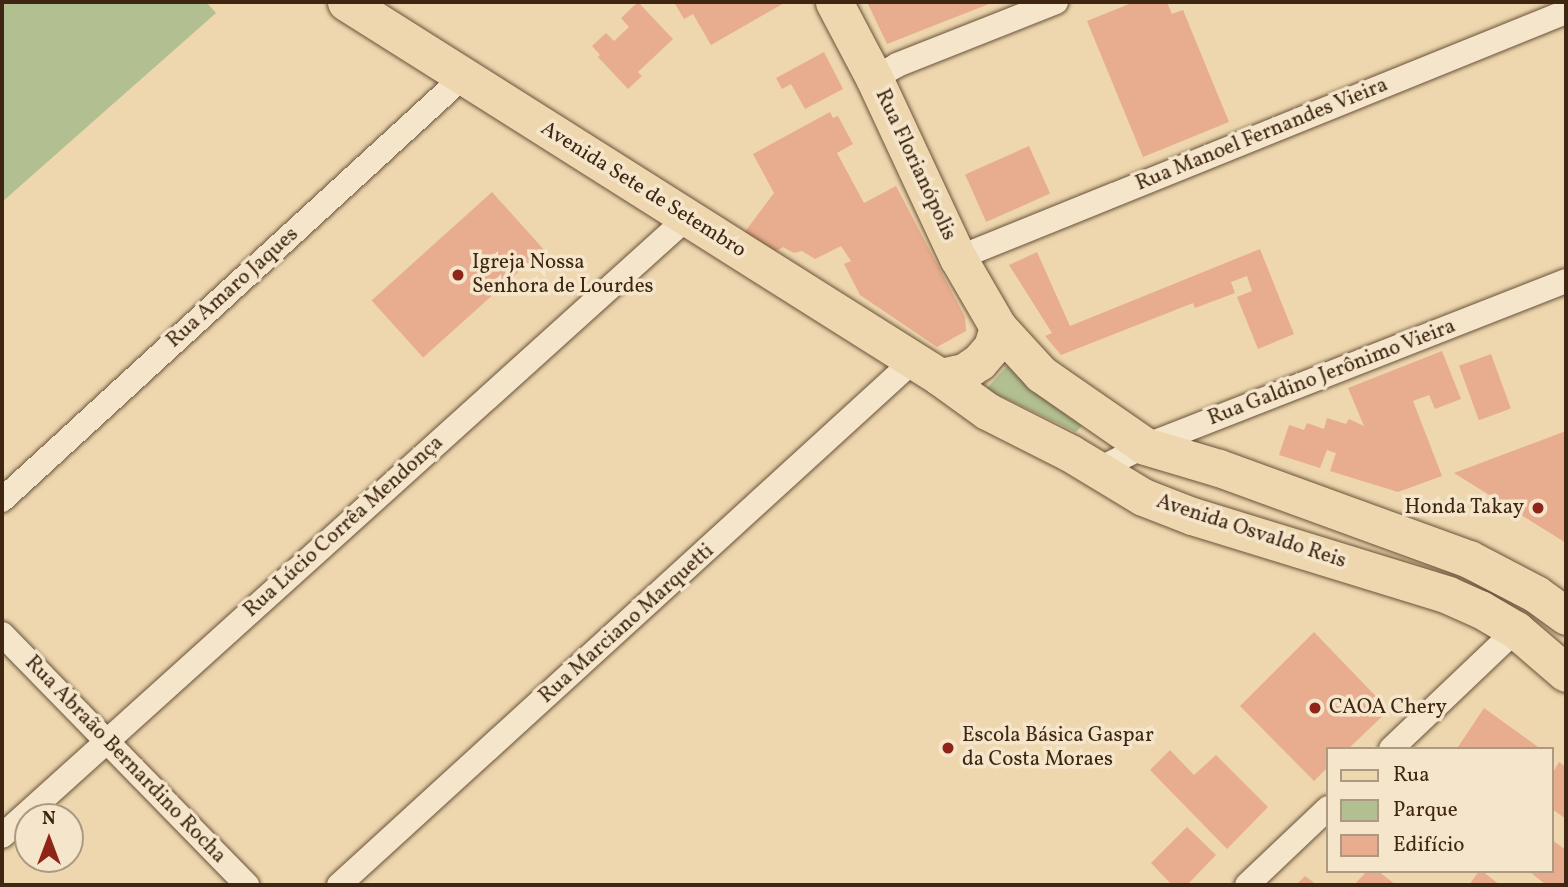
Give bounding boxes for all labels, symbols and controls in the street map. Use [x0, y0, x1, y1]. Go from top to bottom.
street label: Rua Manoel Fernandes Vieira [1132, 73, 1392, 197]
street label: Rua Florianópolis [869, 85, 961, 245]
street label: Avenida Sete de Setembro [536, 116, 750, 264]
street label: Rua Amaro Jaques [162, 222, 304, 354]
place label: Igreja Nossa Senhora de Lourdes [472, 250, 654, 300]
marker: Igreja Nossa Senhora de Lourdes [450, 267, 466, 283]
street label: Rua Galdino Jerônimo Vieira [1204, 314, 1460, 432]
street label: Rua Lúcio Corrêa Mendonça [239, 431, 449, 623]
street label: Avenida Osvaldo Reis [1153, 489, 1349, 575]
place label: Honda Takay [1404, 495, 1524, 521]
marker: Honda Takay [1530, 500, 1546, 516]
street label: Rua Marciano Marquetti [534, 539, 720, 709]
street label: Rua Abraão Bernardino Rocha [19, 651, 231, 869]
place label: CAOA Chery [1329, 695, 1447, 721]
marker: CAOA Chery [1307, 700, 1323, 716]
place label: Escola Básica Gaspar da Costa Moraes [962, 723, 1154, 773]
marker: Escola Básica Gaspar da Costa Moraes [940, 740, 956, 756]
legend [1326, 747, 1554, 873]
text: Rua [1393, 761, 1430, 790]
text: Parque [1393, 796, 1458, 825]
north arrow [14, 803, 84, 873]
text: N [42, 806, 56, 832]
text: Edifício [1393, 831, 1465, 860]

